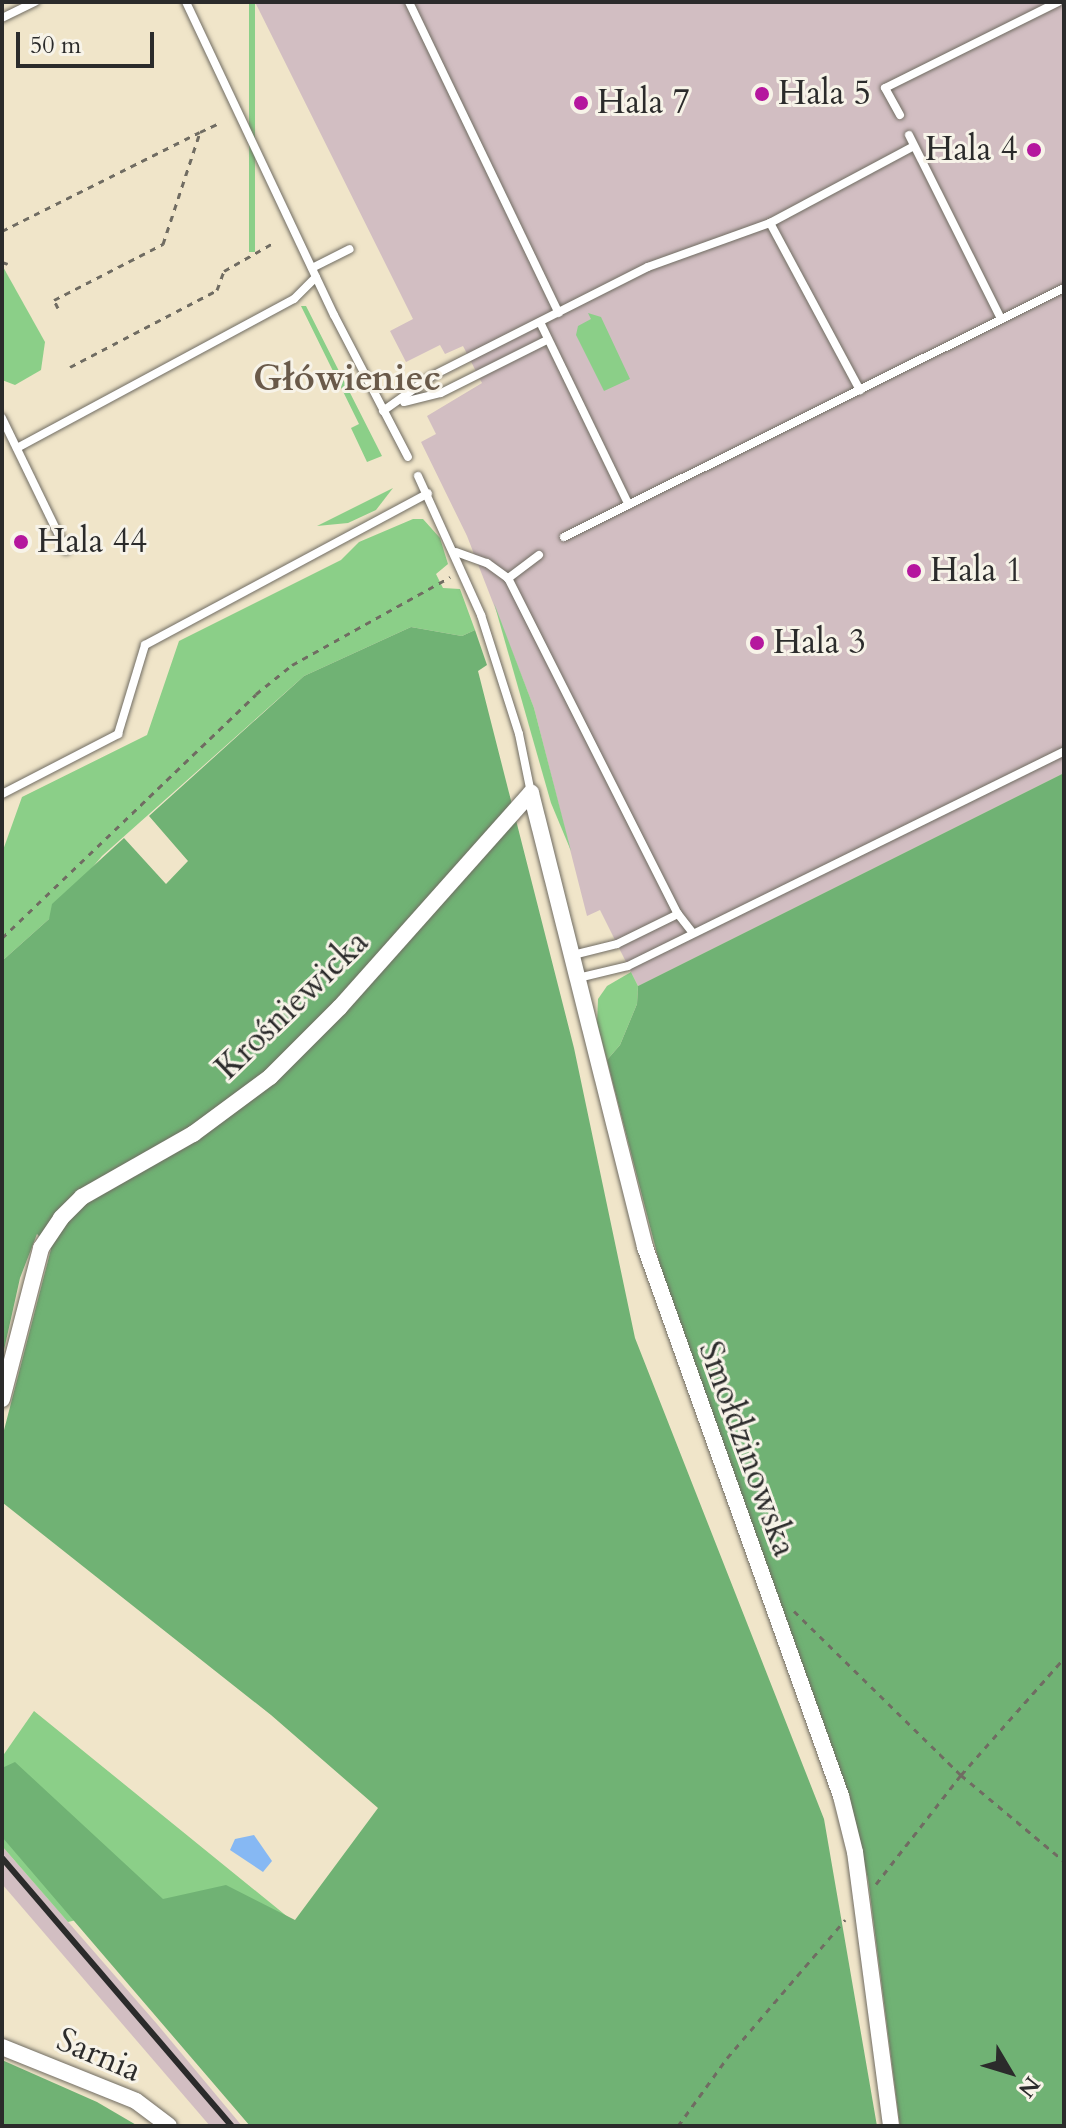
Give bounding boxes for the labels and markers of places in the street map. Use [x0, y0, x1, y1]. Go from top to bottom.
place label: Hala 5 [778, 74, 871, 114]
place label: Hala 7 [597, 83, 690, 123]
marker: Hala 5 [753, 85, 771, 103]
marker: Hala 7 [572, 94, 590, 112]
place label: Hala 4 [925, 130, 1018, 170]
marker: Hala 4 [1025, 141, 1043, 159]
place label: Hala 44 [37, 522, 147, 562]
marker: Hala 44 [12, 533, 30, 551]
place label: Hala 1 [930, 551, 1023, 591]
marker: Hala 1 [905, 562, 923, 580]
place label: Hala 3 [773, 623, 866, 663]
marker: Hala 3 [748, 634, 766, 652]

